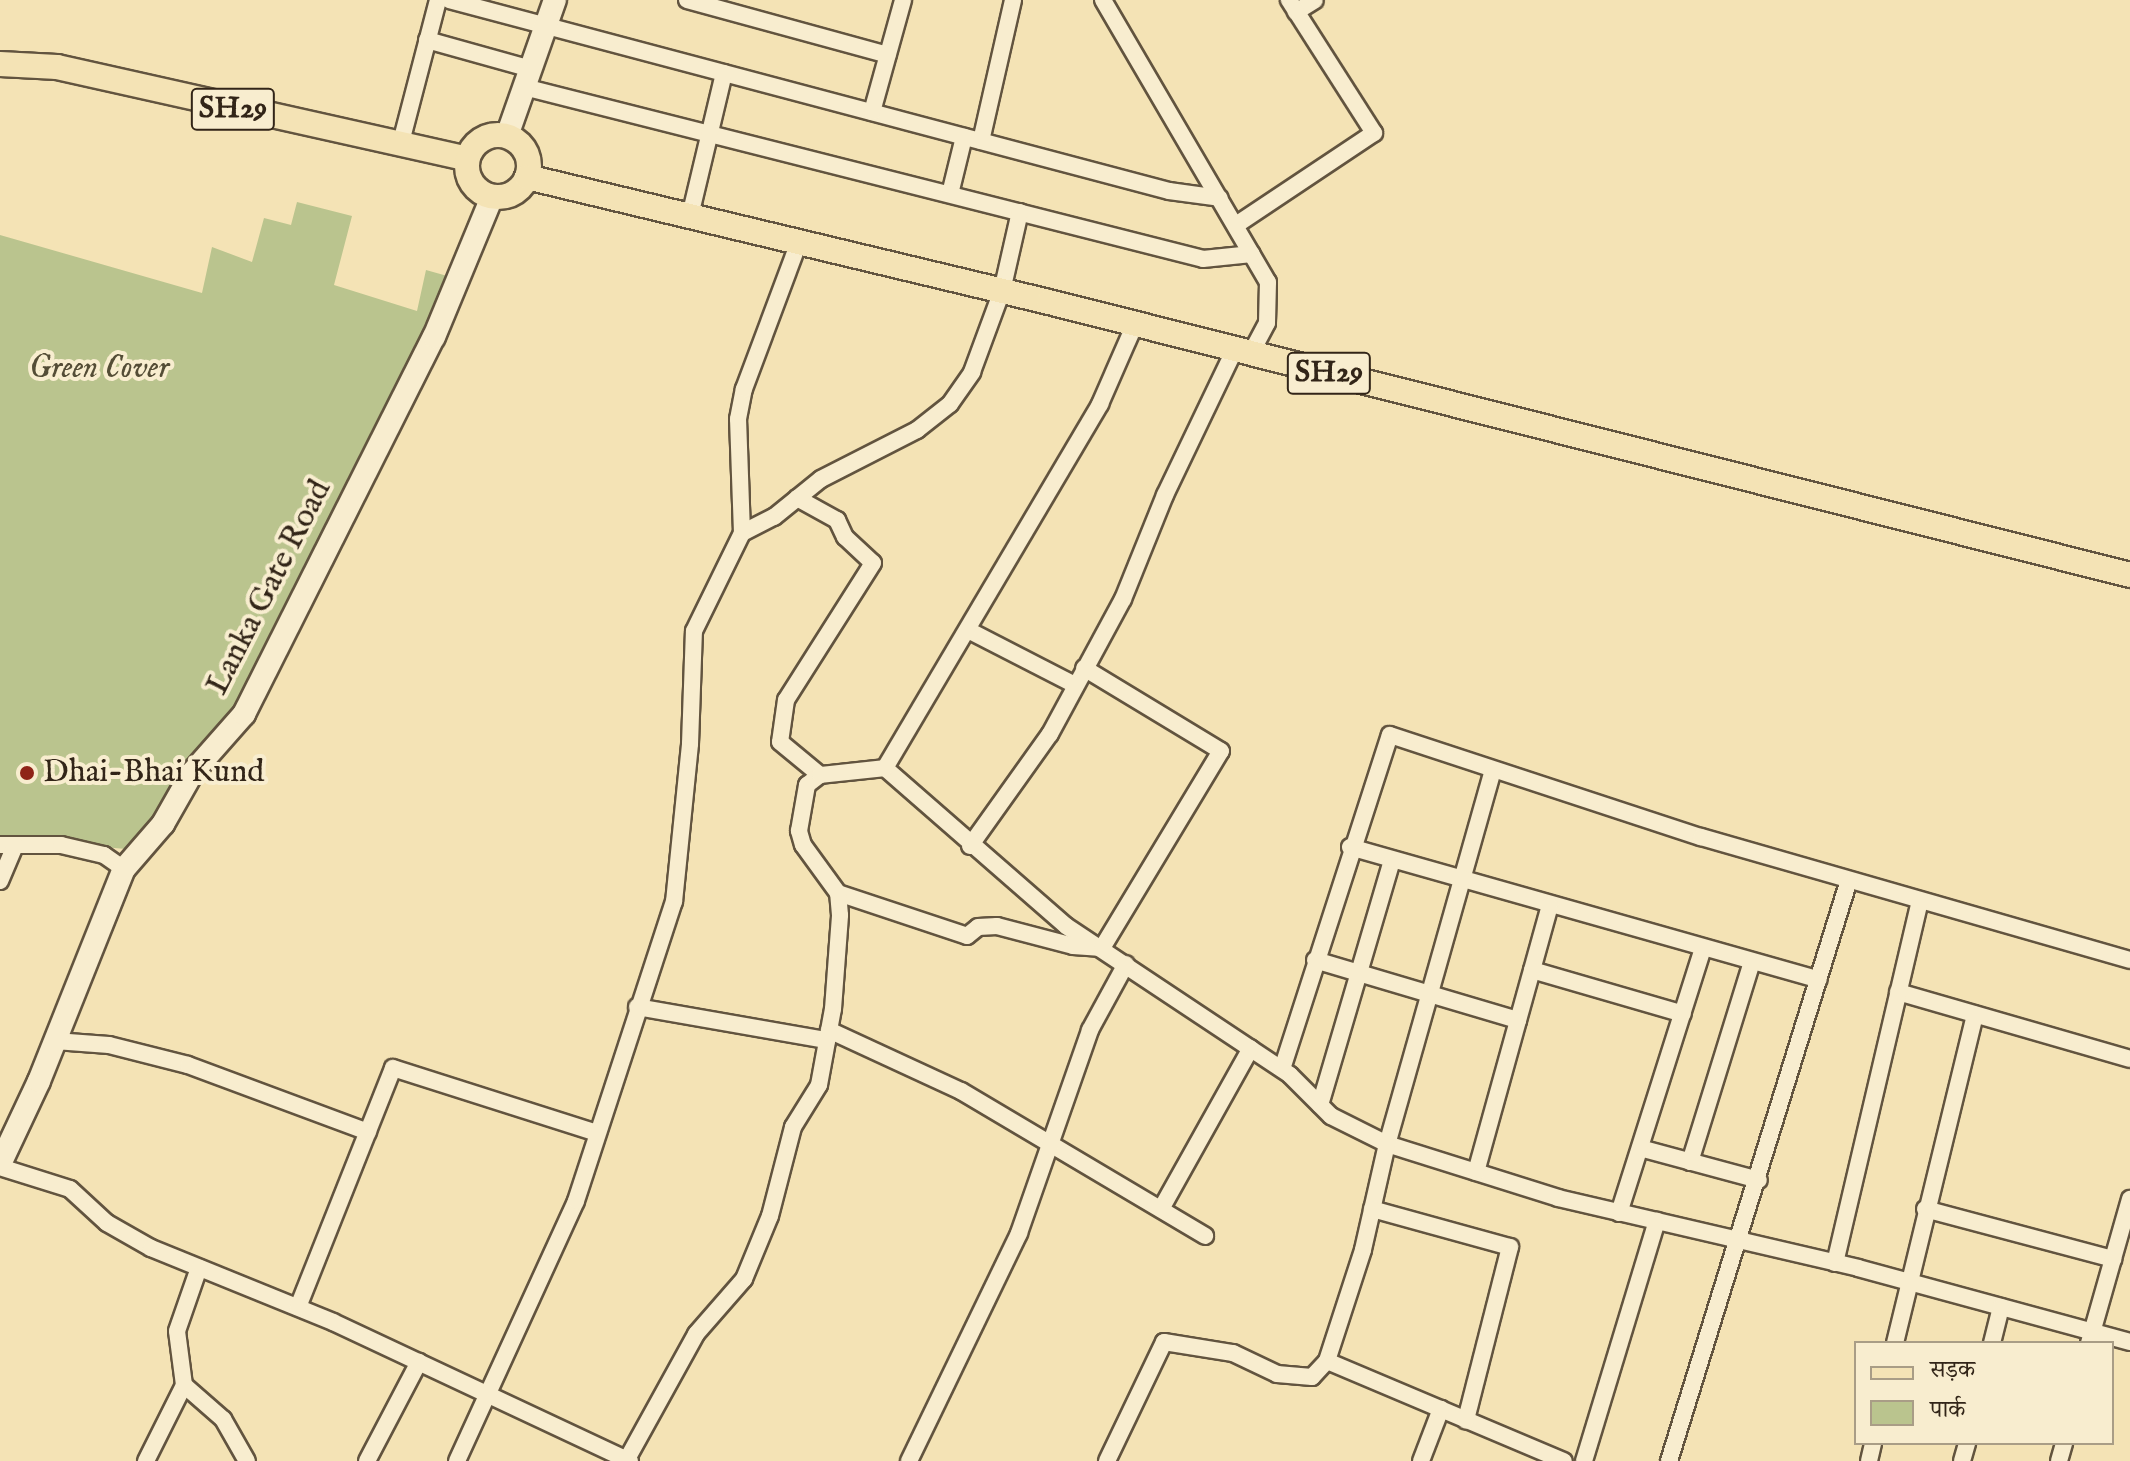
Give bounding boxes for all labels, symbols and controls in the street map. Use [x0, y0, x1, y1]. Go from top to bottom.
road number: SH29 [189, 83, 277, 135]
road number: SH29 [1285, 347, 1373, 399]
park label: Green Cover [29, 350, 169, 388]
street label: Lanka Gate Road [199, 474, 341, 702]
place label: Dhai-Bhai Kund [43, 754, 264, 792]
marker: Dhai-Bhai Kund [18, 764, 36, 782]
legend [1854, 1341, 2114, 1445]
text: सड़क [1930, 1355, 1975, 1386]
text: पार्क [1930, 1395, 1965, 1426]

